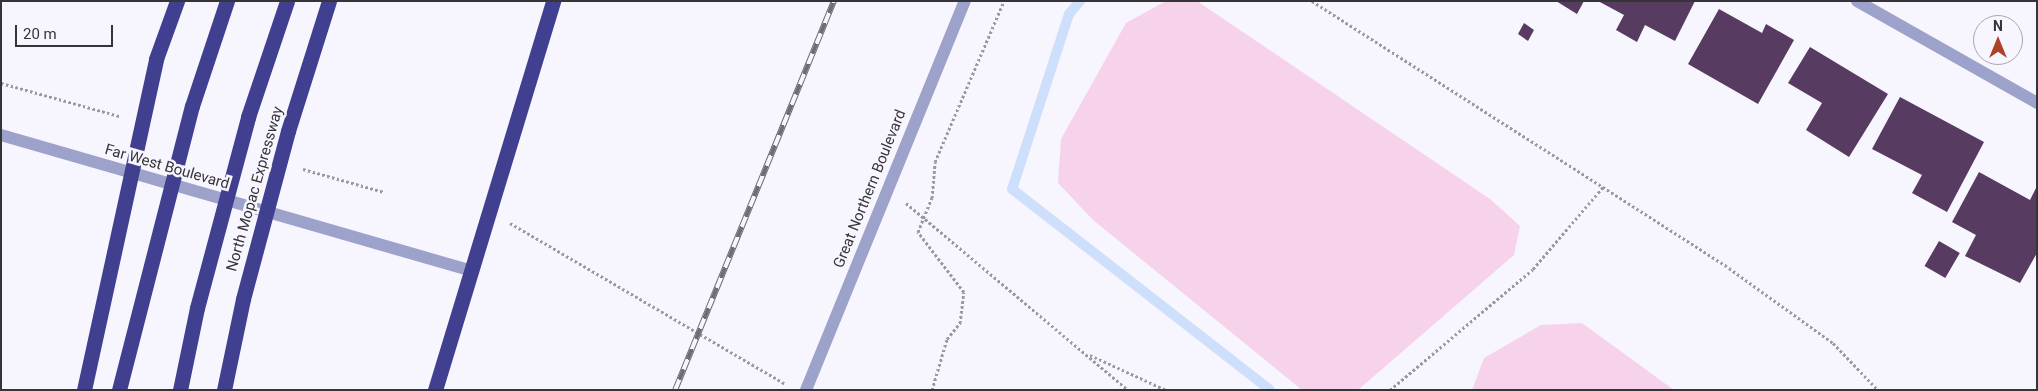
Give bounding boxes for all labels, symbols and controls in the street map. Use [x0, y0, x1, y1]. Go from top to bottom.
scale bar [18, 15, 115, 47]
north arrow [1973, 15, 2023, 65]
text: N [1993, 18, 2003, 34]
text: 20 m [23, 25, 57, 43]
street label: North Mopac Expressway [223, 105, 287, 273]
street label: Great Northern Boulevard [830, 107, 910, 271]
street label: Far West Boulevard [103, 141, 231, 193]

